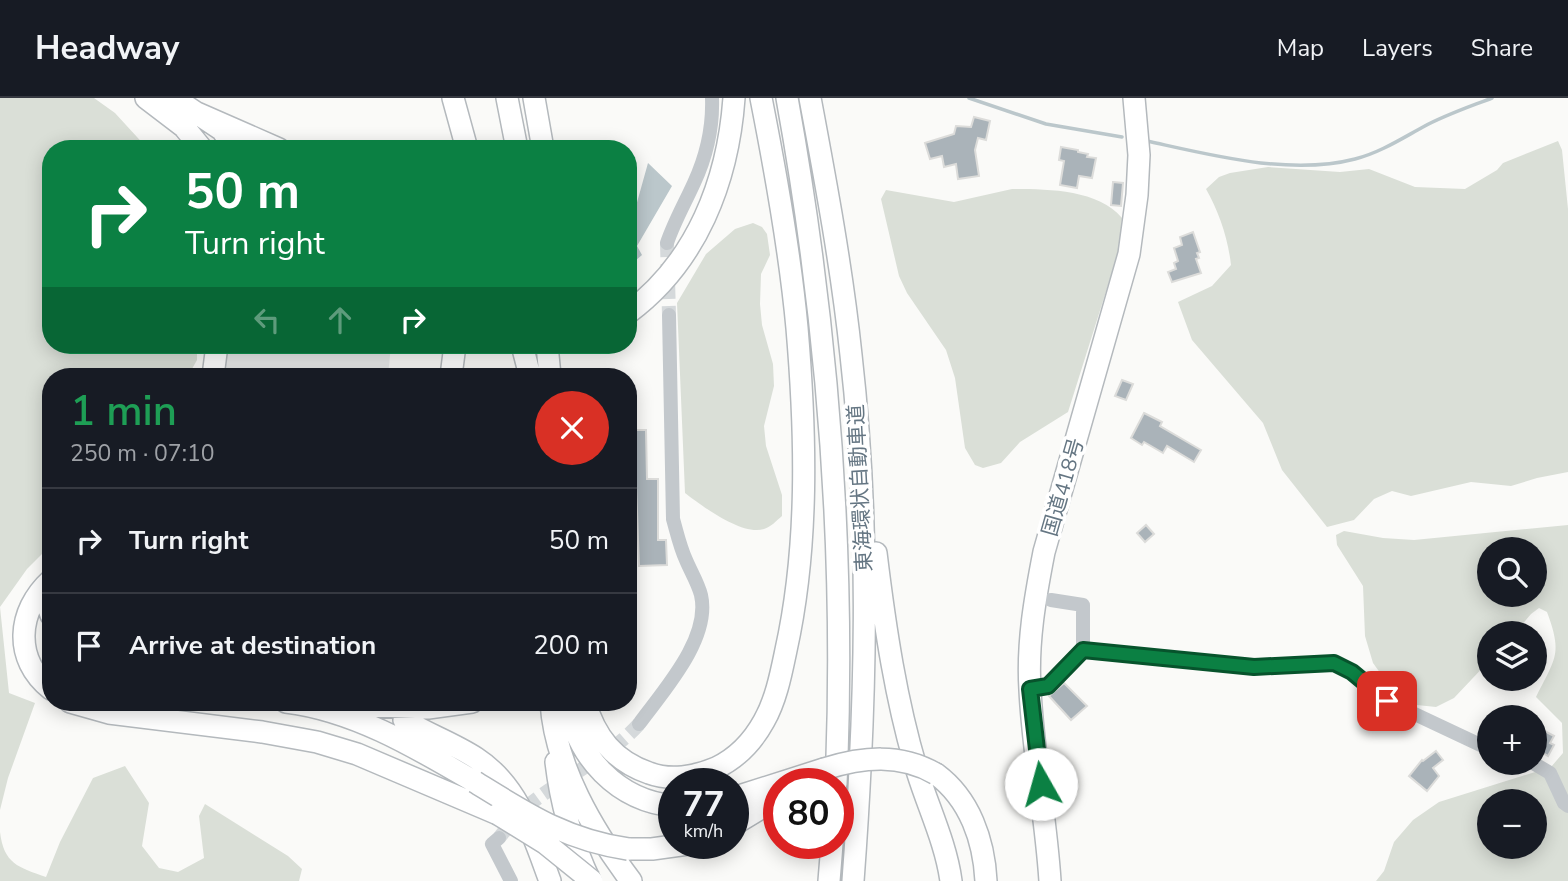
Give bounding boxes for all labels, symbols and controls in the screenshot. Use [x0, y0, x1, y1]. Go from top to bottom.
text: Headway [35, 26, 179, 71]
text: Map [1277, 32, 1324, 64]
text: Layers [1362, 32, 1433, 64]
text: Share [1471, 32, 1533, 64]
text: 50 m [185, 158, 300, 225]
icon: right [70, 168, 161, 259]
text: Turn right [185, 222, 325, 265]
icon: left [248, 301, 286, 339]
icon: ahead [321, 301, 359, 339]
icon: right [394, 301, 432, 339]
text: 1 min [70, 383, 177, 440]
button: close [535, 391, 609, 465]
street label: 東海環状自動車道 [842, 403, 878, 573]
street label: 国道418号 [1036, 435, 1090, 539]
text: 250 m · 07:10 [70, 438, 215, 469]
icon: right [70, 522, 108, 560]
text: Turn right [129, 523, 248, 558]
text: 50 m [549, 523, 609, 558]
map controls [1477, 537, 1547, 859]
button: search [1477, 537, 1547, 607]
button: layers [1477, 621, 1547, 691]
icon: arrive [70, 627, 108, 665]
text: Arrive at destination [129, 628, 376, 663]
text: 200 m [533, 628, 609, 663]
pin [1357, 671, 1417, 731]
icon: arrive [1368, 682, 1406, 720]
button: + [1477, 705, 1547, 775]
position arrow [1004, 747, 1078, 821]
speed limit sign: 80 [763, 768, 854, 859]
text: 77 [682, 781, 725, 828]
button: − [1477, 789, 1547, 859]
text: km/h [684, 819, 723, 843]

